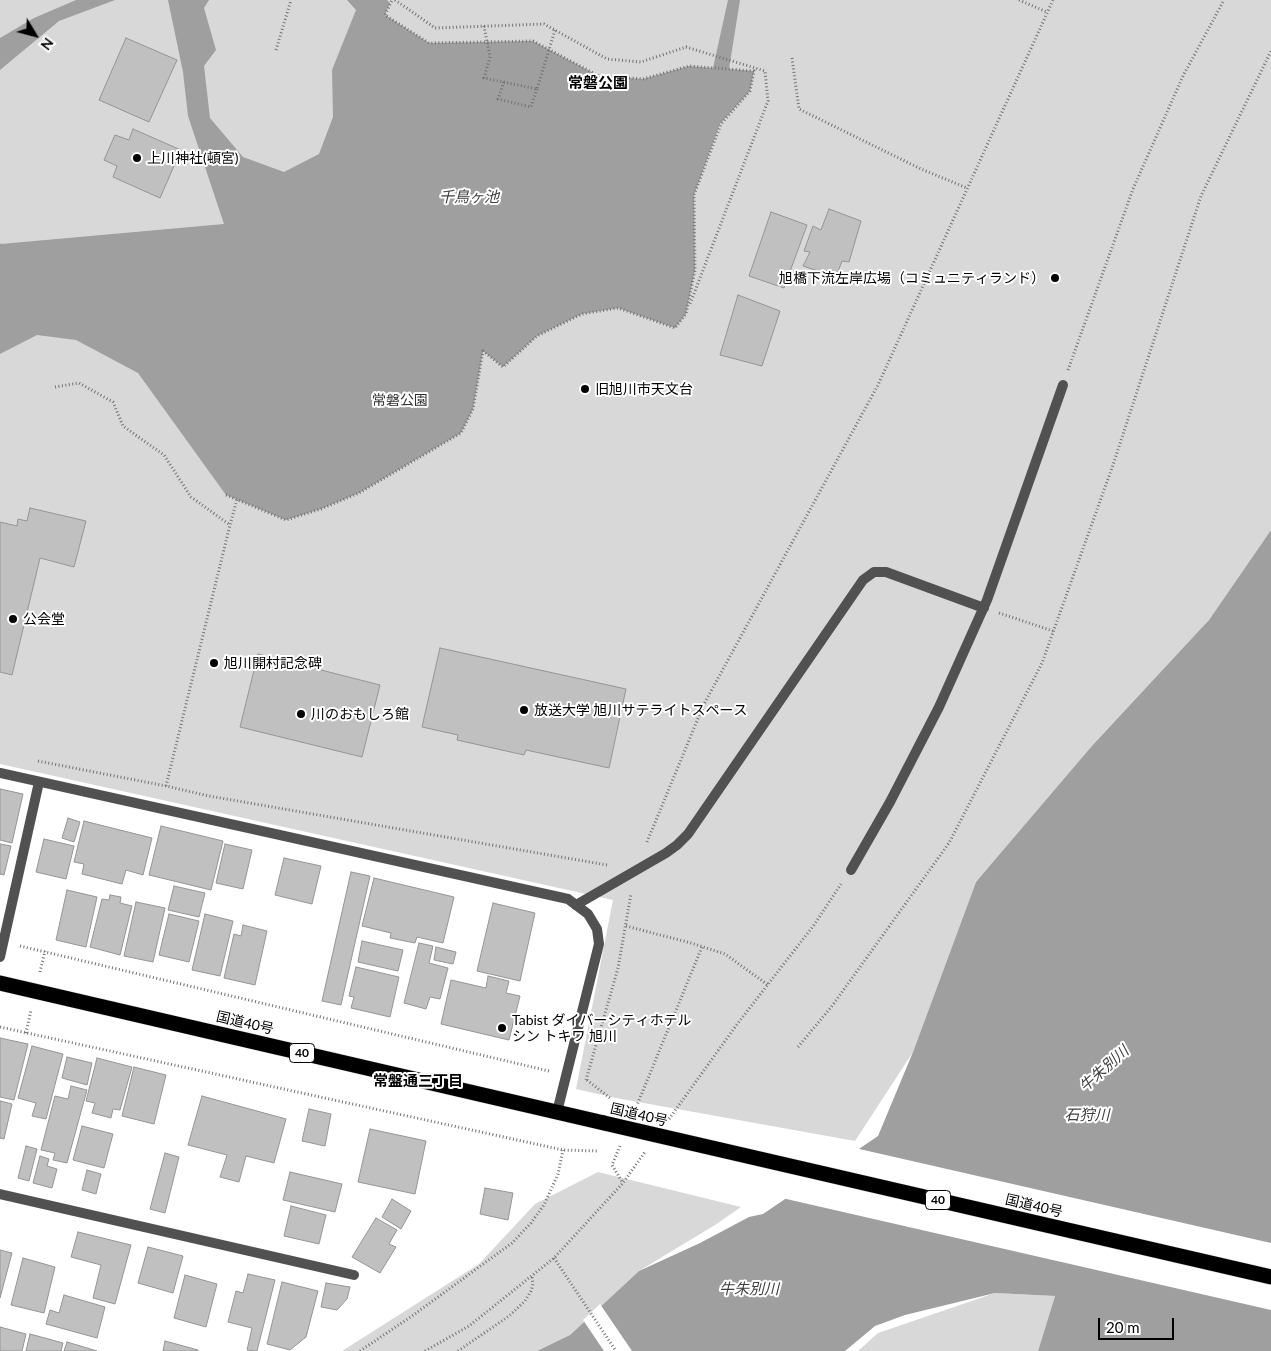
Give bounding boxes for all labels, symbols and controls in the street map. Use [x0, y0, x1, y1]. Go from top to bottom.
north arrow [10, 10, 60, 60]
text: N [37, 35, 57, 54]
district label: 常磐公園 [568, 74, 628, 92]
place label: 上川神社(頓宮) [147, 150, 238, 166]
marker: 上川神社(頓宮) [131, 152, 143, 164]
water label: 千鳥ヶ池 [439, 188, 499, 206]
place label: 旭橋下流左岸広場（コミュニティランド） [779, 270, 1045, 286]
marker: 旭橋下流左岸広場（コミュニティランド） [1049, 272, 1061, 284]
place label: 旧旭川市天文台 [595, 381, 693, 397]
marker: 旧旭川市天文台 [579, 383, 591, 395]
park label: 常磐公園 [372, 392, 428, 408]
place label: 公会堂 [23, 611, 65, 627]
marker: 公会堂 [7, 613, 19, 625]
place label: 旭川開村記念碑 [224, 655, 322, 671]
marker: 旭川開村記念碑 [208, 657, 220, 669]
place label: 放送大学 旭川サテライトスペース [534, 702, 748, 718]
marker: 放送大学 旭川サテライトスペース [518, 704, 530, 716]
place label: 川のおもしろ館 [311, 706, 409, 722]
marker: 川のおもしろ館 [295, 708, 307, 720]
street label: 国道40号 [215, 1008, 275, 1038]
place label: Tabist ダイバーシティホテル シン トキワ 旭川 [512, 1012, 691, 1044]
marker: Tabist ダイバーシティホテル シン トキワ 旭川 [496, 1022, 508, 1034]
water label: 牛朱別川 [1076, 1042, 1132, 1096]
road number: 40 [290, 1044, 314, 1062]
district label: 常盤通三丁目 [373, 1072, 463, 1090]
street label: 国道40号 [609, 1100, 669, 1130]
water label: 石狩川 [1065, 1106, 1109, 1124]
road number: 40 [926, 1190, 950, 1210]
street label: 国道40号 [1004, 1191, 1064, 1221]
water label: 牛朱別川 [719, 1280, 779, 1298]
scale bar [1101, 1308, 1177, 1340]
text: 20 m [1106, 1318, 1140, 1336]

